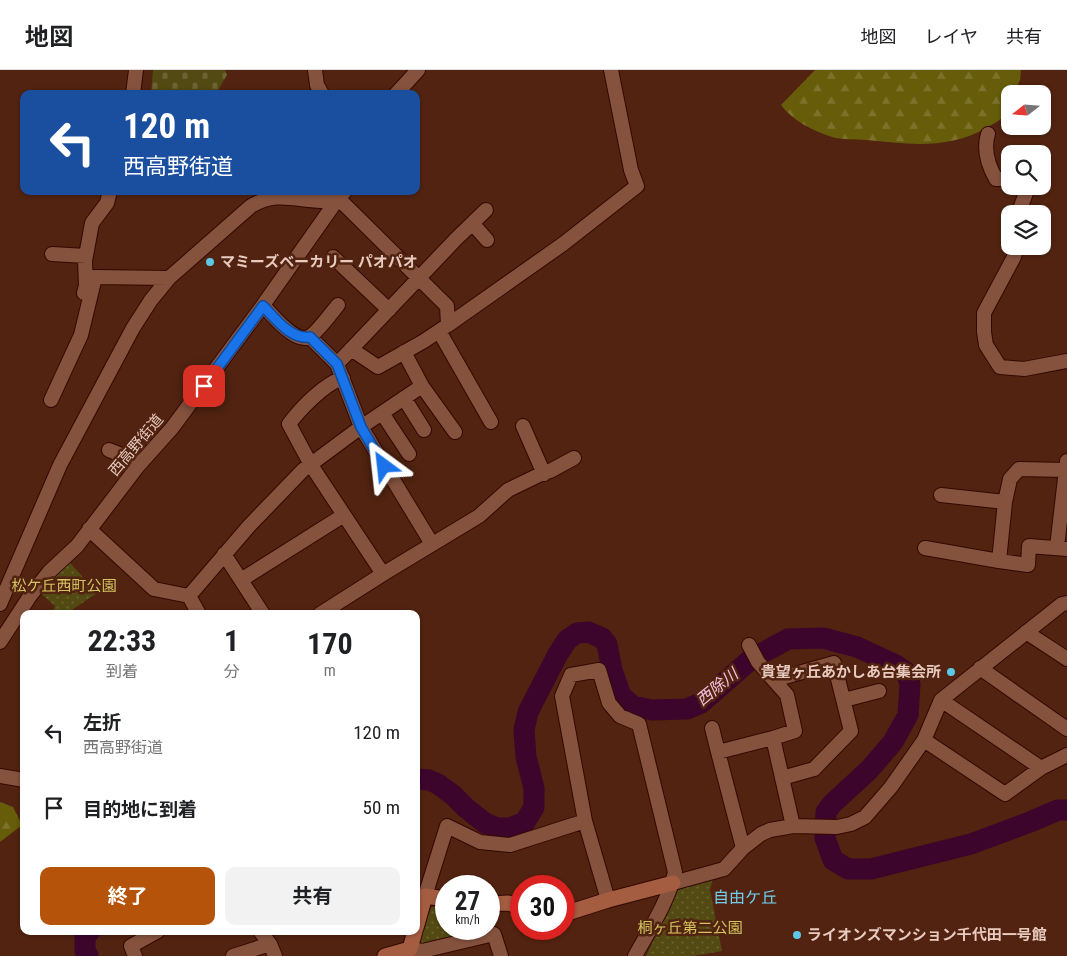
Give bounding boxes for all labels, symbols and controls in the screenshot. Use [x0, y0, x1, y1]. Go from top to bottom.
text: 地図 [25, 23, 73, 51]
text: 地図 [861, 26, 897, 47]
text: レイヤ [925, 26, 978, 47]
text: 共有 [1006, 26, 1042, 47]
north arrow [1001, 85, 1051, 135]
map controls [1001, 85, 1051, 255]
text: 120 m [123, 106, 210, 147]
icon: left [40, 110, 105, 175]
button: search [1001, 145, 1051, 195]
text: 西高野街道 [123, 154, 233, 179]
button: layers [1001, 205, 1051, 255]
place label: マミーズベーカリー パオパオ [220, 253, 418, 271]
marker: マミーズベーカリー パオパオ [204, 256, 216, 268]
pin [183, 365, 225, 407]
icon: arrive [190, 372, 218, 400]
street label: 西高野街道 [105, 410, 167, 480]
position arrow [357, 439, 409, 491]
park label: 松ケ丘西町公園 [11, 577, 117, 595]
text: 22:33 [87, 623, 156, 658]
text: 1 [224, 623, 239, 658]
text: 170 [307, 626, 353, 661]
text: m [324, 661, 336, 680]
text: 到着 [106, 662, 138, 681]
text: 分 [224, 662, 240, 681]
water label: 西除川 [692, 663, 743, 709]
place label: 貴望ヶ丘あかしあ台集会所 [761, 663, 941, 681]
marker: 貴望ヶ丘あかしあ台集会所 [945, 666, 957, 678]
text: 左折 [83, 711, 121, 734]
icon: left [40, 719, 68, 747]
text: 120 m [353, 721, 400, 744]
text: 西高野街道 [83, 738, 163, 757]
icon: arrive [40, 794, 68, 822]
text: 50 m [363, 796, 400, 819]
text: 目的地に到着 [83, 798, 197, 821]
button: 終了 [40, 867, 215, 925]
button: 共有 [225, 867, 400, 925]
speed limit sign: 30 [510, 875, 575, 940]
text: 27 [455, 887, 480, 916]
district label: 自由ケ丘 [713, 888, 777, 907]
text: km/h [455, 913, 480, 927]
park label: 桐ヶ丘第二公園 [637, 919, 743, 937]
place label: ライオンズマンション千代田一号館 [807, 926, 1047, 944]
marker: ライオンズマンション千代田一号館 [791, 929, 803, 941]

